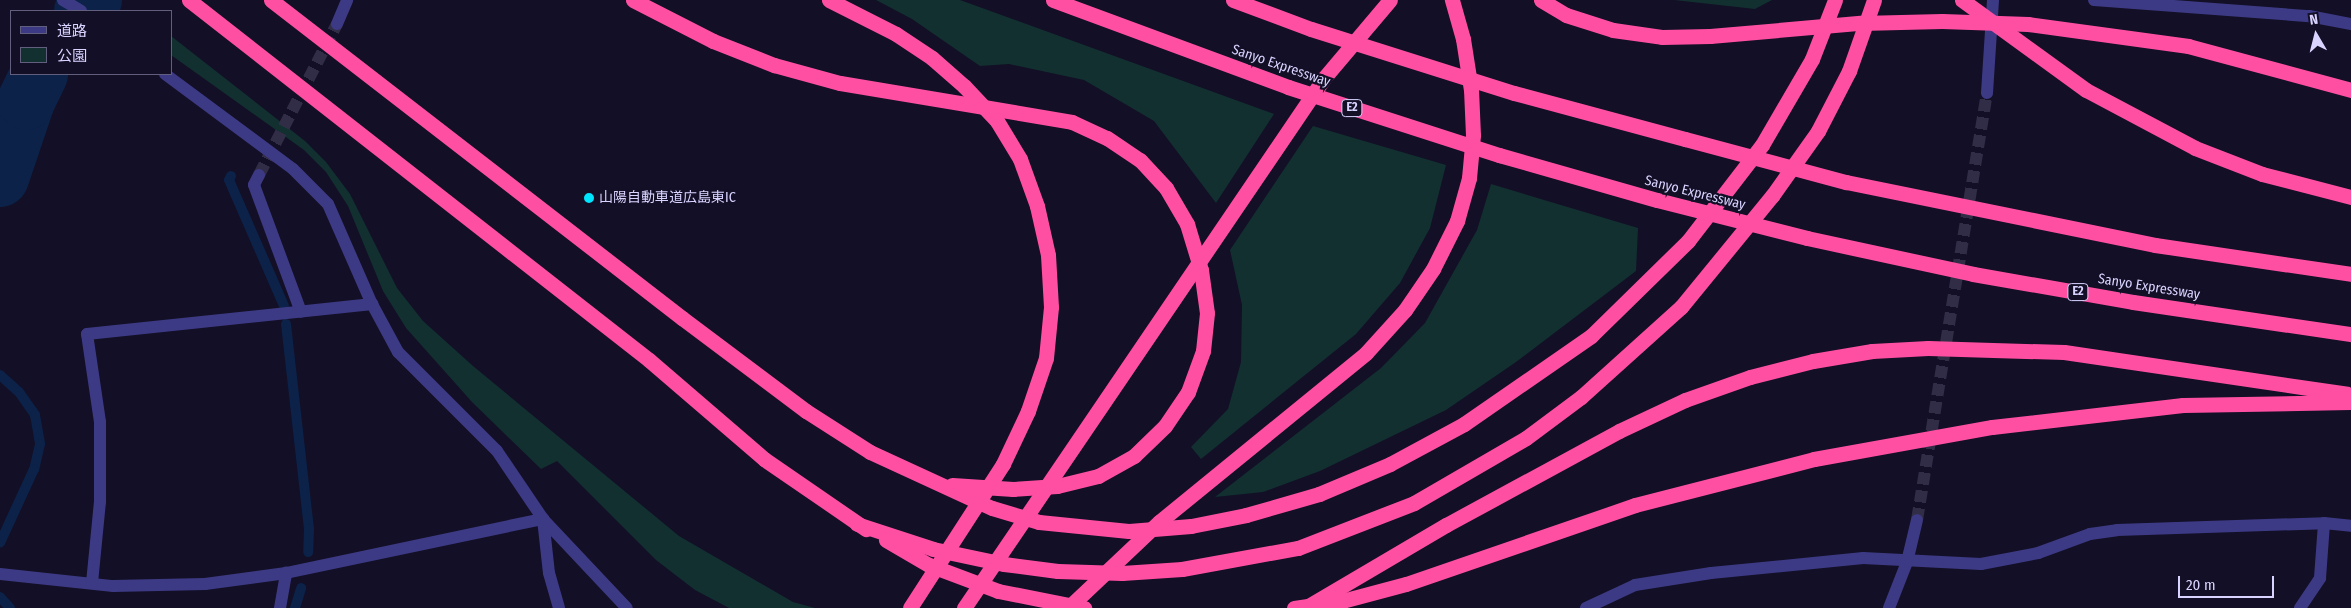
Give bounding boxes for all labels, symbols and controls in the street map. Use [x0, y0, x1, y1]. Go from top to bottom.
legend [10, 10, 172, 75]
north arrow [2291, 10, 2341, 60]
text: N [2308, 11, 2319, 29]
text: 道路 [57, 22, 87, 40]
street label: Sanyo Expressway [1230, 41, 1332, 91]
text: 公園 [57, 47, 87, 65]
road number: E2 [1341, 99, 1363, 118]
street label: Sanyo Expressway [1643, 172, 1747, 214]
place label: 山陽自動車道広島東IC [599, 190, 736, 206]
marker: 山陽自動車道広島東IC [583, 192, 595, 204]
street label: Sanyo Expressway [2097, 271, 2201, 303]
road number: E2 [2067, 282, 2089, 302]
scale bar [2181, 566, 2277, 598]
text: 20 m [2186, 576, 2216, 594]

